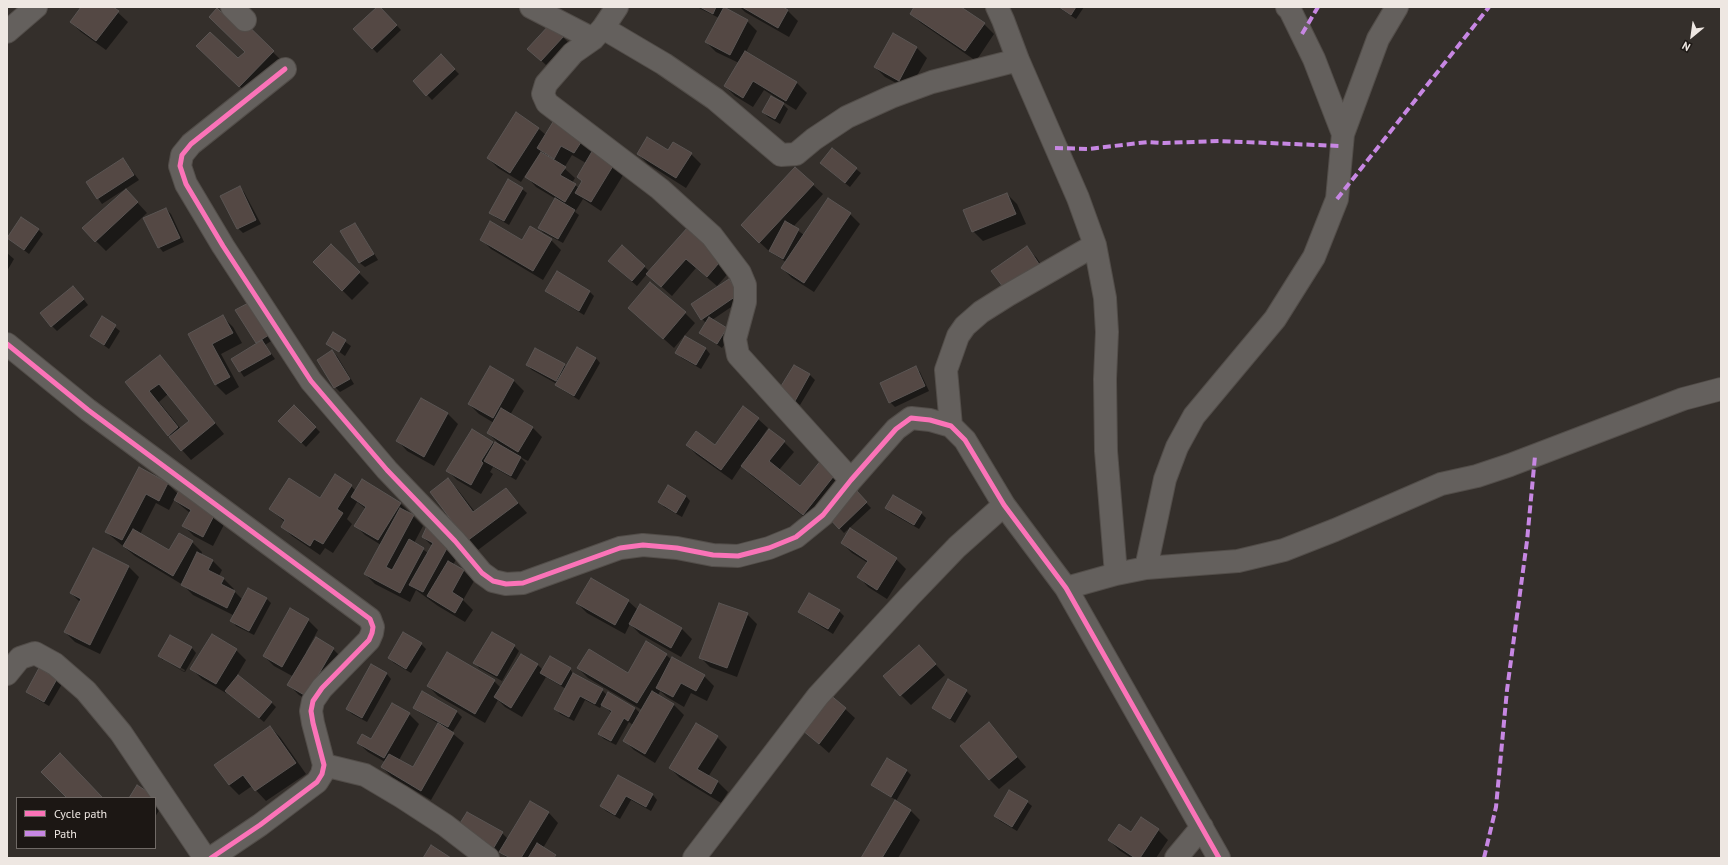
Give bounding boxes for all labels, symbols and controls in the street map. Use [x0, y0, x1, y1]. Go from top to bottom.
north arrow [1672, 16, 1712, 56]
text: N [1680, 39, 1693, 54]
legend [16, 797, 156, 849]
text: Cycle path [54, 806, 107, 821]
text: Path [54, 826, 77, 841]

